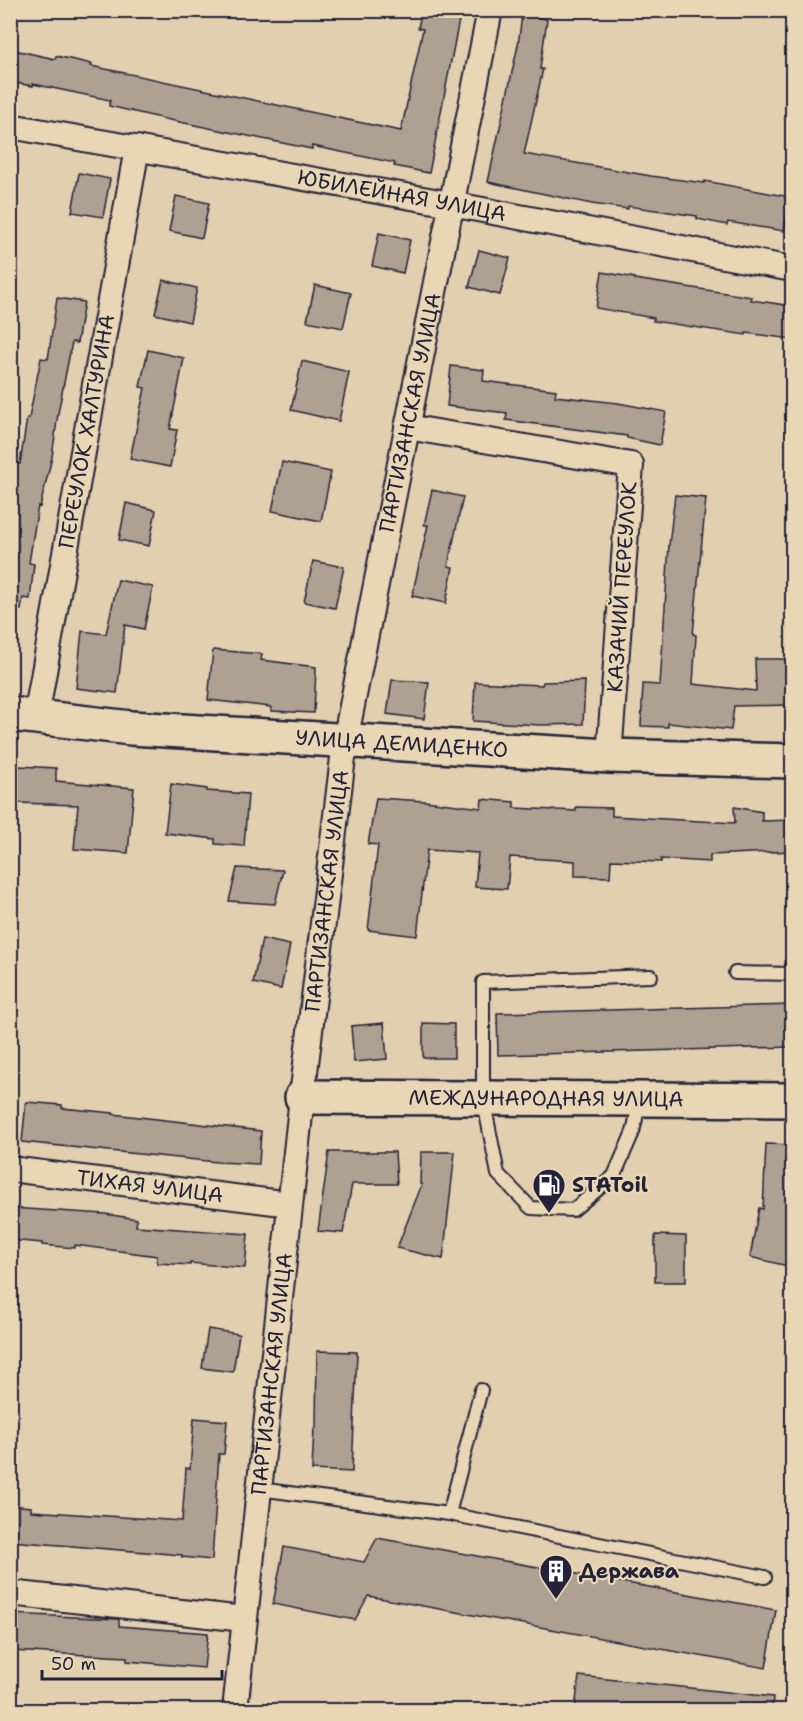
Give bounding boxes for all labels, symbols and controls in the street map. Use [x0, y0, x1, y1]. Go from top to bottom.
street label: ЮБИЛЕЙНАЯ УЛИЦА [295, 163, 508, 228]
street label: ПАРТИЗАНСКАЯ УЛИЦА [373, 290, 448, 535]
street label: ПЕРЕУЛОК ХАЛТУРИНА [52, 312, 121, 551]
street label: КАЗАЧИЙ ПЕРЕУЛОК [601, 480, 643, 694]
street label: УЛИЦА ДЕМИДЕНКО [295, 724, 509, 764]
street label: ПАРТИЗАНСКАЯ УЛИЦА [298, 769, 355, 1014]
street label: МЕЖДУНАРОДНАЯ УЛИЦА [408, 1084, 684, 1113]
street label: ТИХАЯ УЛИЦА [75, 1163, 225, 1210]
fuel station icon: STAToil [531, 1167, 567, 1214]
place label: STAToil [572, 1171, 648, 1199]
street label: ПАРТИЗАНСКАЯ УЛИЦА [245, 1251, 299, 1497]
building icon: Держава [538, 1553, 574, 1600]
place label: Держава [579, 1557, 680, 1585]
scale bar [42, 1643, 222, 1681]
text: 50 m [51, 1652, 96, 1676]

